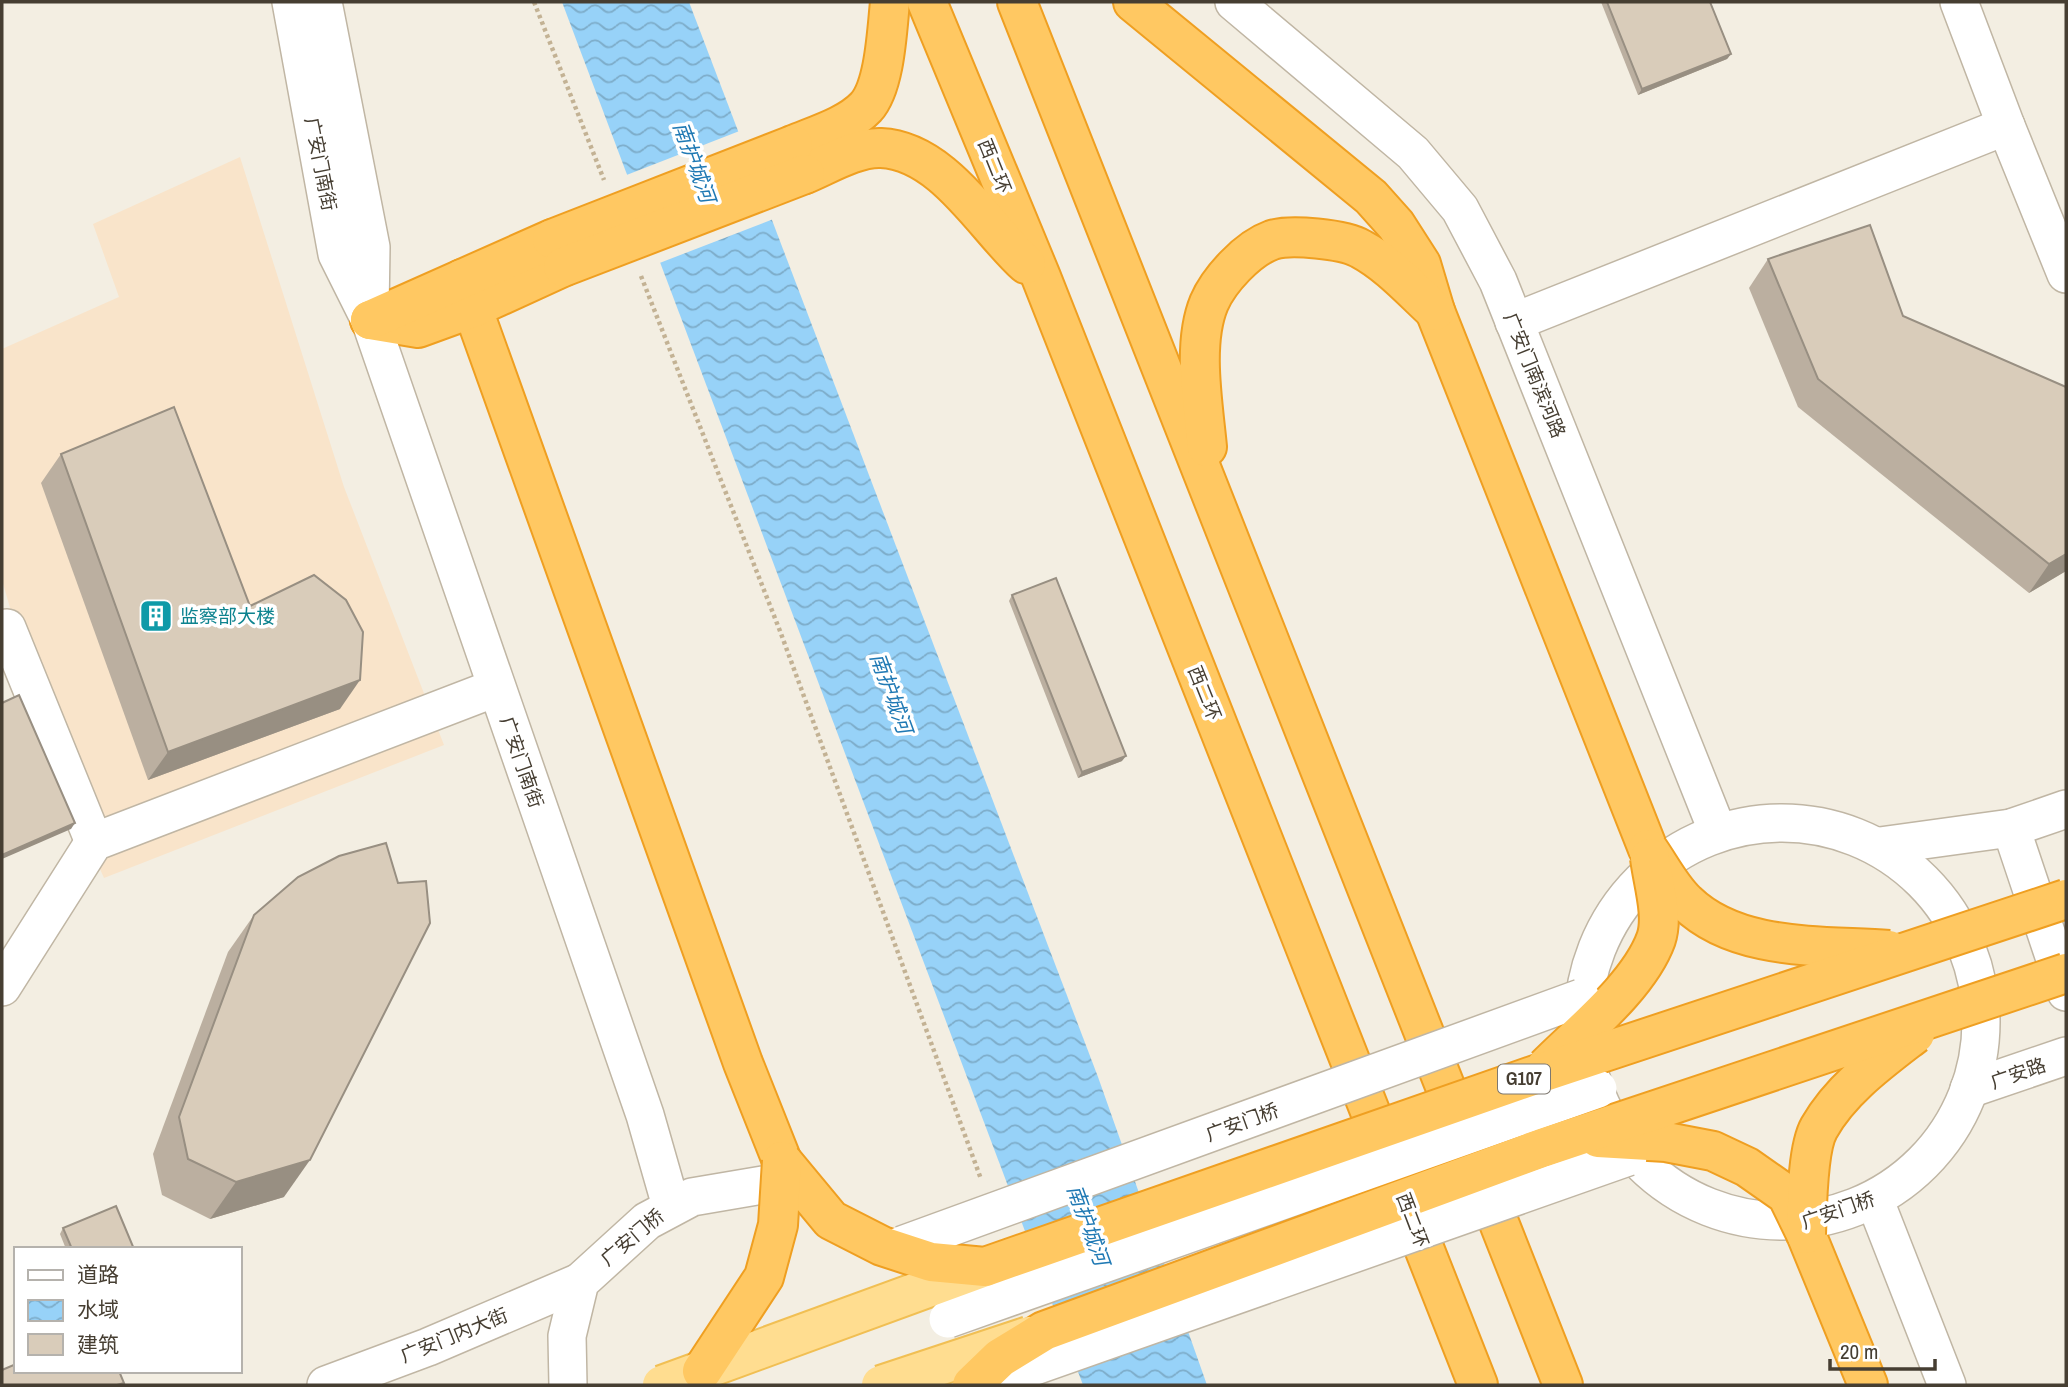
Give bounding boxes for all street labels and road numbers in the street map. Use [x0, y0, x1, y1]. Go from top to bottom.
street label: 广安门南街 [299, 115, 343, 213]
street label: 西二环 [972, 135, 1018, 197]
street label: 广安门南滨河路 [1498, 308, 1572, 442]
street label: 西二环 [1182, 662, 1228, 724]
street label: 广安门南街 [494, 713, 550, 811]
street label: 广安路 [1987, 1051, 2049, 1095]
road number: G107 [1498, 1064, 1550, 1094]
street label: 广安门桥 [1202, 1097, 1282, 1147]
street label: 广安门桥 [1798, 1185, 1878, 1235]
street label: 西二环 [1391, 1189, 1435, 1251]
street label: 广安门桥 [595, 1203, 669, 1271]
street label: 广安门内大街 [396, 1302, 512, 1368]

